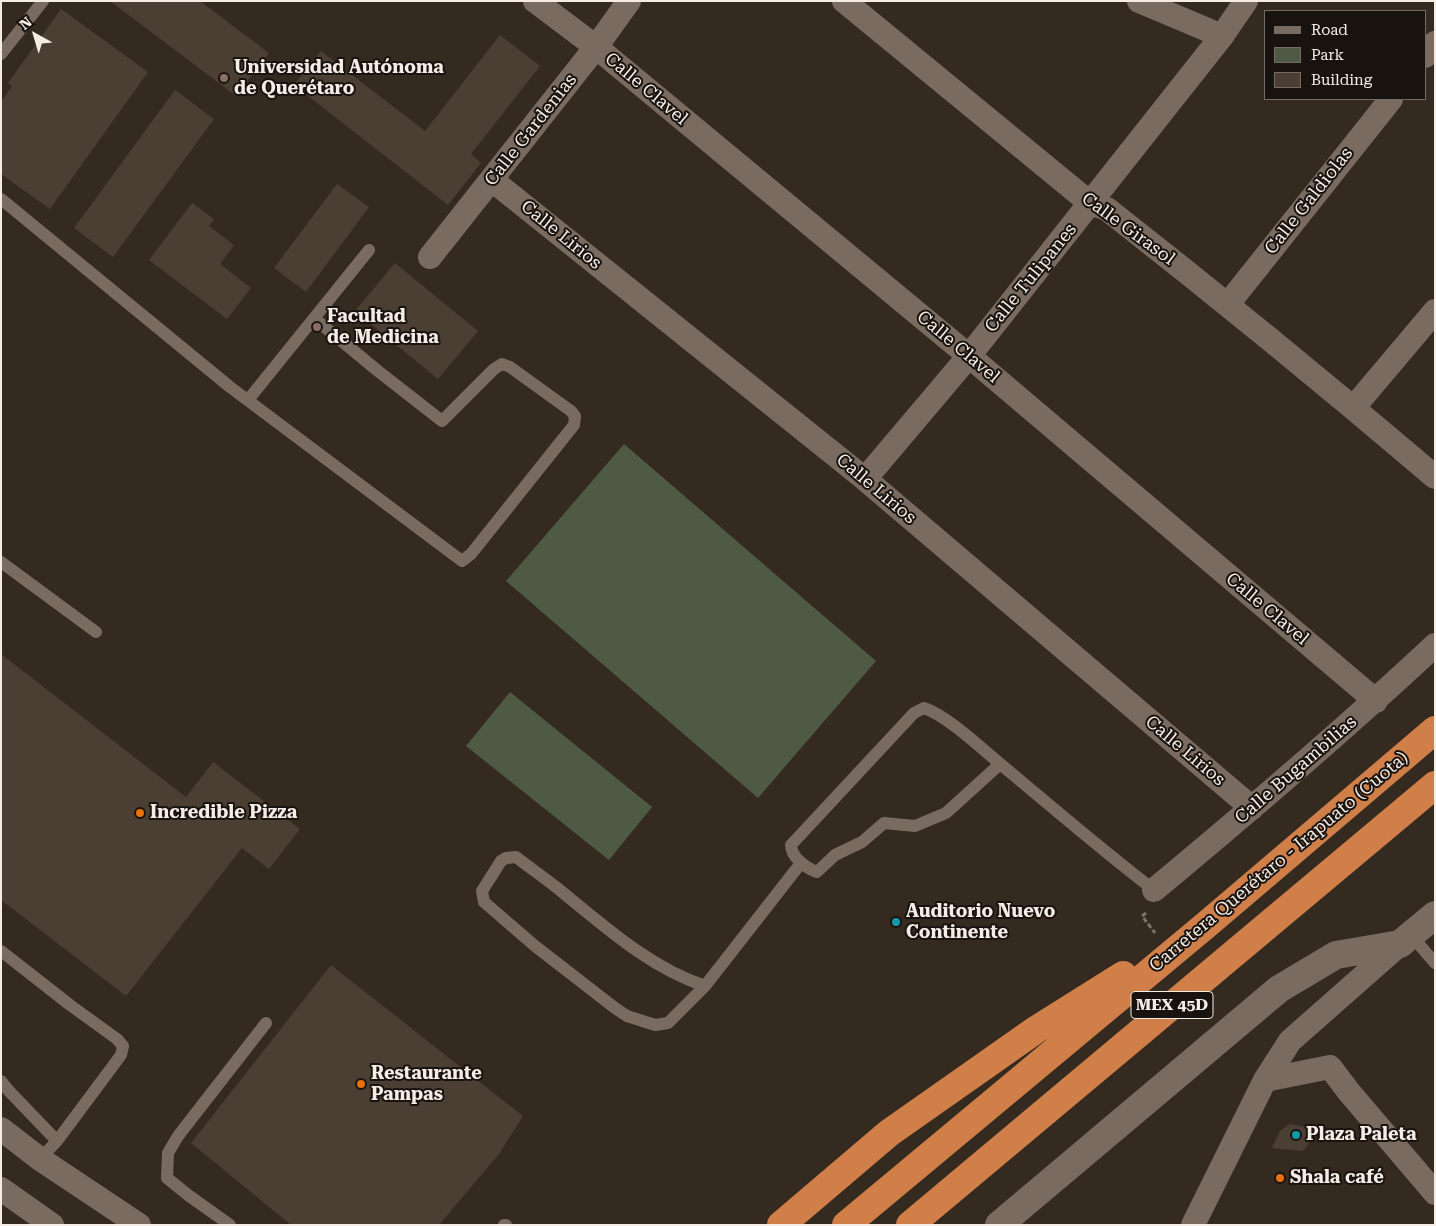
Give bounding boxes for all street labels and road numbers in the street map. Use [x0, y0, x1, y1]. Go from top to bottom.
street label: Calle Clavel [600, 48, 692, 130]
street label: Calle Gardenias [480, 70, 582, 190]
street label: Calle Galdiolas [1260, 143, 1358, 259]
street label: Calle Girasol [1077, 188, 1179, 270]
street label: Calle Lirios [516, 196, 606, 274]
street label: Calle Tulipanes [980, 219, 1082, 337]
street label: Calle Clavel [912, 306, 1004, 388]
street label: Calle Lirios [832, 449, 920, 529]
street label: Calle Clavel [1221, 568, 1313, 650]
street label: Calle Lirios [1141, 711, 1229, 791]
street label: Calle Bugambilias [1231, 711, 1361, 829]
street label: Carretera Querétaro - Irapuato (Cuota) [1145, 747, 1413, 977]
road number: MEX 45D [1131, 992, 1213, 1018]

